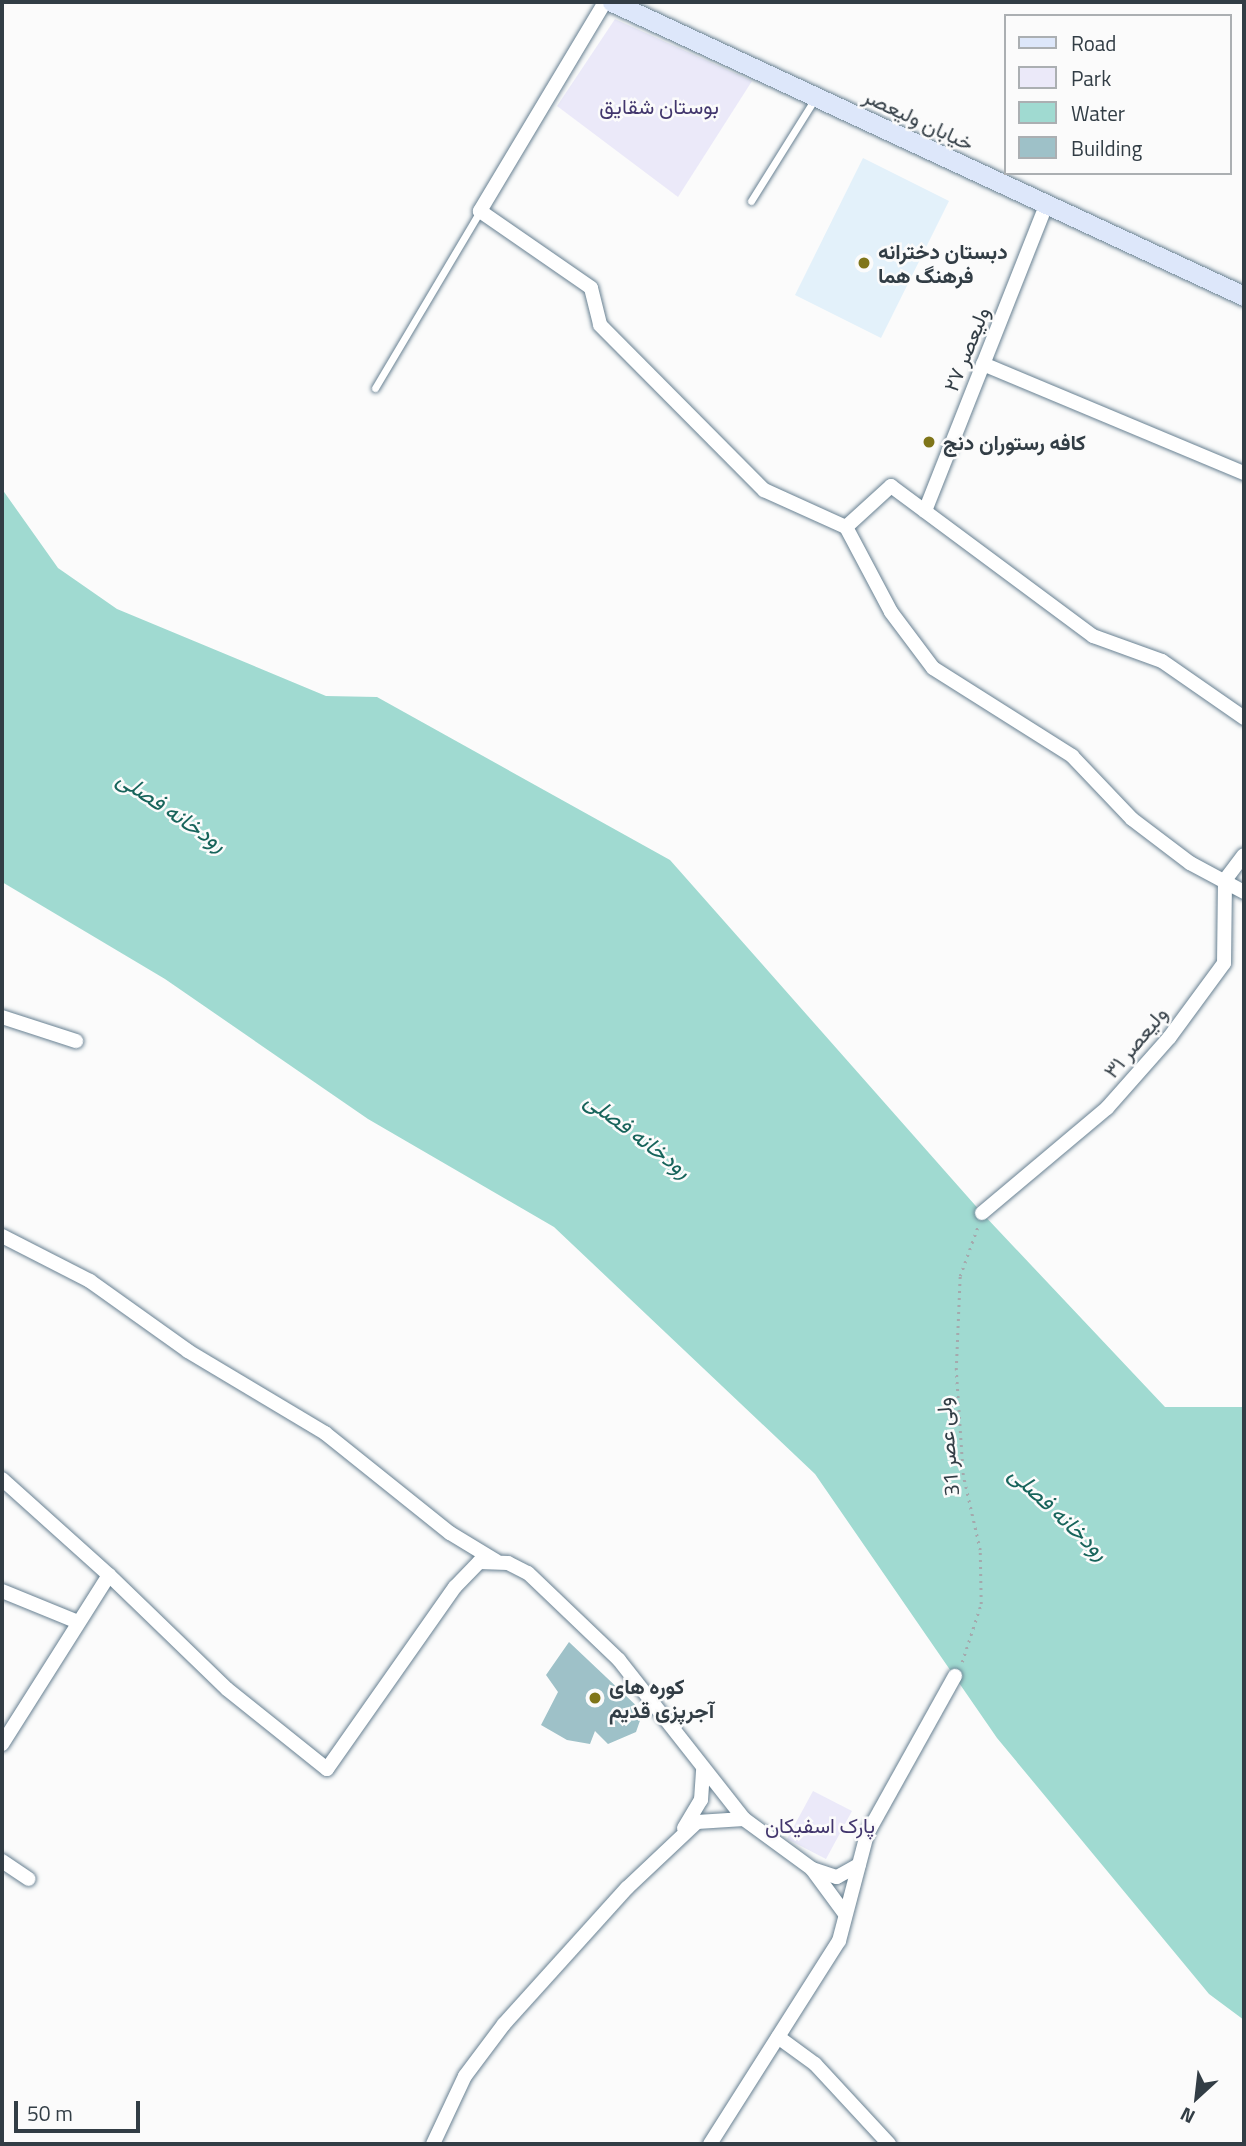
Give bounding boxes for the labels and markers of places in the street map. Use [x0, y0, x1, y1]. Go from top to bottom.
place label: دبستان دخترانه فرهنگ هما [878, 238, 1008, 288]
marker: دبستان دخترانه فرهنگ هما [856, 255, 872, 271]
place label: کافه رستوران دنج [943, 429, 1086, 455]
marker: کافه رستوران دنج [921, 434, 937, 450]
place label: کوره های آجرپزی قدیم [609, 1673, 714, 1723]
marker: کوره های آجرپزی قدیم [587, 1690, 603, 1706]

